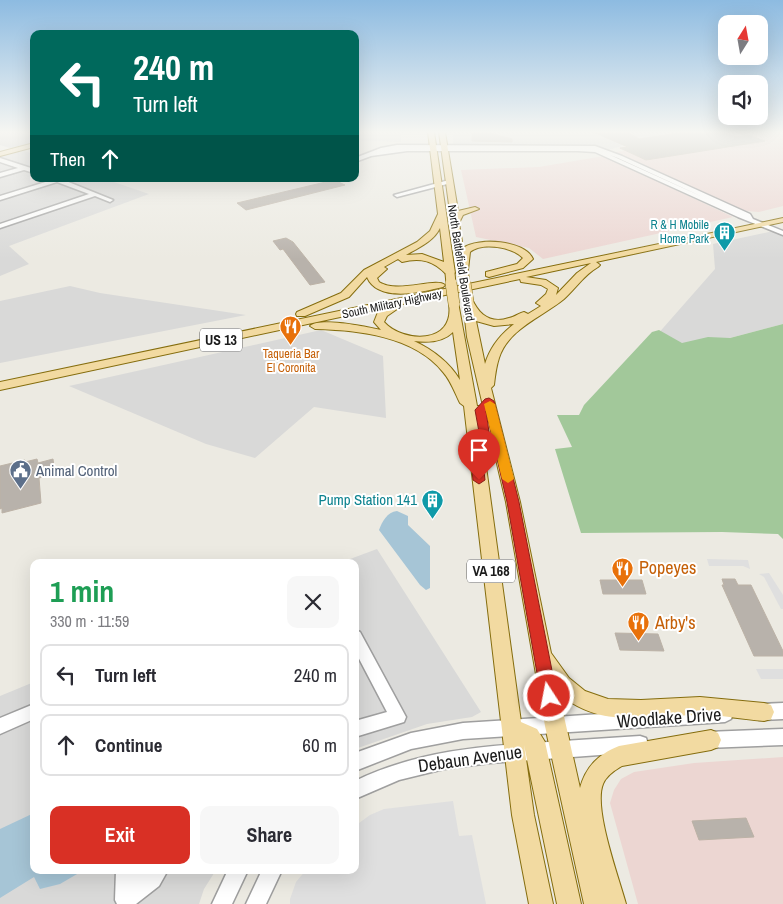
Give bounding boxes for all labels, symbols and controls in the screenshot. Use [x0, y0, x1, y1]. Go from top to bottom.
north arrow [718, 15, 768, 65]
map controls [718, 15, 768, 125]
text: 240 m [133, 44, 214, 91]
icon: left [50, 50, 115, 115]
button: sound [718, 75, 768, 125]
text: Turn left [133, 89, 198, 119]
icon: ahead [96, 145, 124, 173]
text: Then [50, 146, 86, 172]
street label: North Battlefield Boulevard [444, 204, 478, 322]
place label: R & H Mobile Home Park [650, 217, 709, 247]
building icon: R & H Mobile Home Park [713, 220, 737, 251]
street label: South Military Highway [341, 286, 443, 322]
restaurant icon: Taqueria Bar El Coronita [279, 315, 303, 346]
road number: US 13 [200, 328, 242, 352]
place label: Taqueria Bar El Coronita [263, 346, 320, 376]
pin [458, 429, 500, 480]
icon: arrive [465, 436, 493, 464]
public building icon: Animal Control [8, 459, 32, 490]
place label: Animal Control [35, 460, 117, 481]
building icon: Pump Station 141 [421, 488, 445, 519]
place label: Pump Station 141 [319, 489, 417, 510]
place label: Popeyes [639, 555, 696, 580]
restaurant icon: Popeyes [611, 556, 635, 587]
road number: VA 168 [467, 560, 515, 582]
text: 1 min [50, 571, 114, 611]
button: close [287, 576, 339, 628]
text: 330 m · 11:59 [50, 610, 129, 632]
place label: Arby's [654, 610, 696, 635]
restaurant icon: Arby's [627, 611, 651, 642]
icon: left [52, 661, 80, 689]
text: Turn left [95, 662, 156, 688]
text: 240 m [294, 662, 337, 688]
position arrow [522, 669, 574, 721]
street label: Woodlake Drive [616, 701, 722, 734]
icon: ahead [52, 731, 80, 759]
text: Continue [95, 732, 163, 758]
text: 60 m [302, 732, 337, 758]
street label: Debaun Avenue [416, 739, 524, 778]
button: Exit [50, 806, 190, 864]
button: Share [200, 806, 339, 864]

